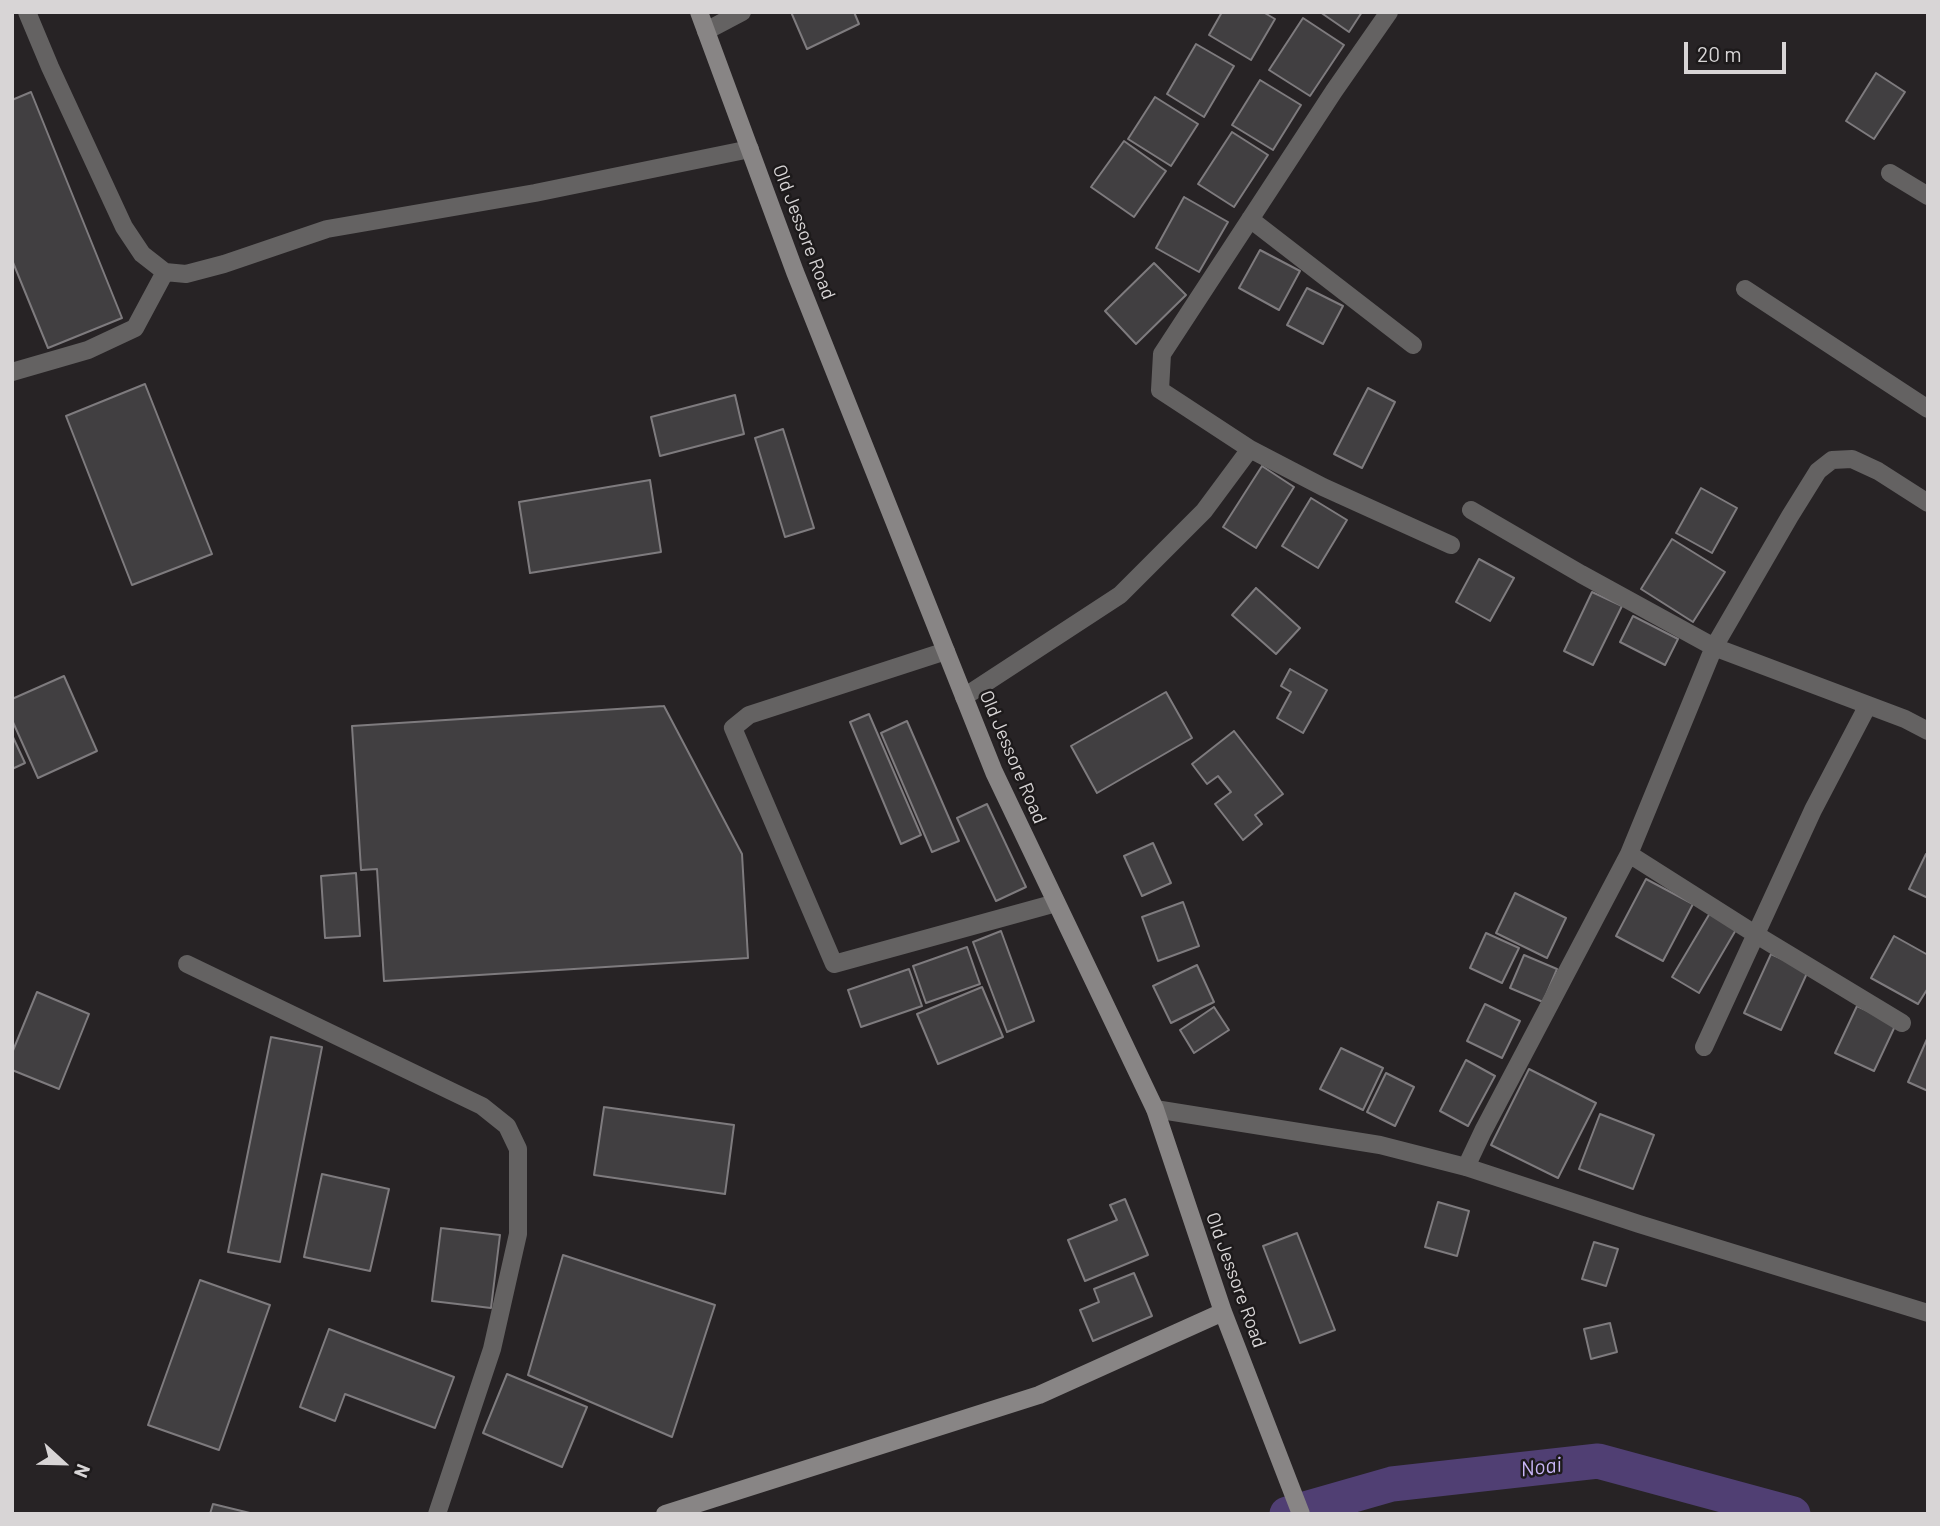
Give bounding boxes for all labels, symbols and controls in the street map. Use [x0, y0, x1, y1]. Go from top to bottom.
scale bar [1688, 28, 1790, 72]
text: 20 m [1697, 41, 1742, 66]
street label: Old Jessore Road [768, 161, 840, 303]
street label: Old Jessore Road [975, 687, 1051, 827]
street label: Old Jessore Road [1201, 1209, 1271, 1351]
north arrow [28, 1428, 98, 1498]
water label: Noai [1519, 1452, 1563, 1482]
text: N [70, 1461, 96, 1481]

